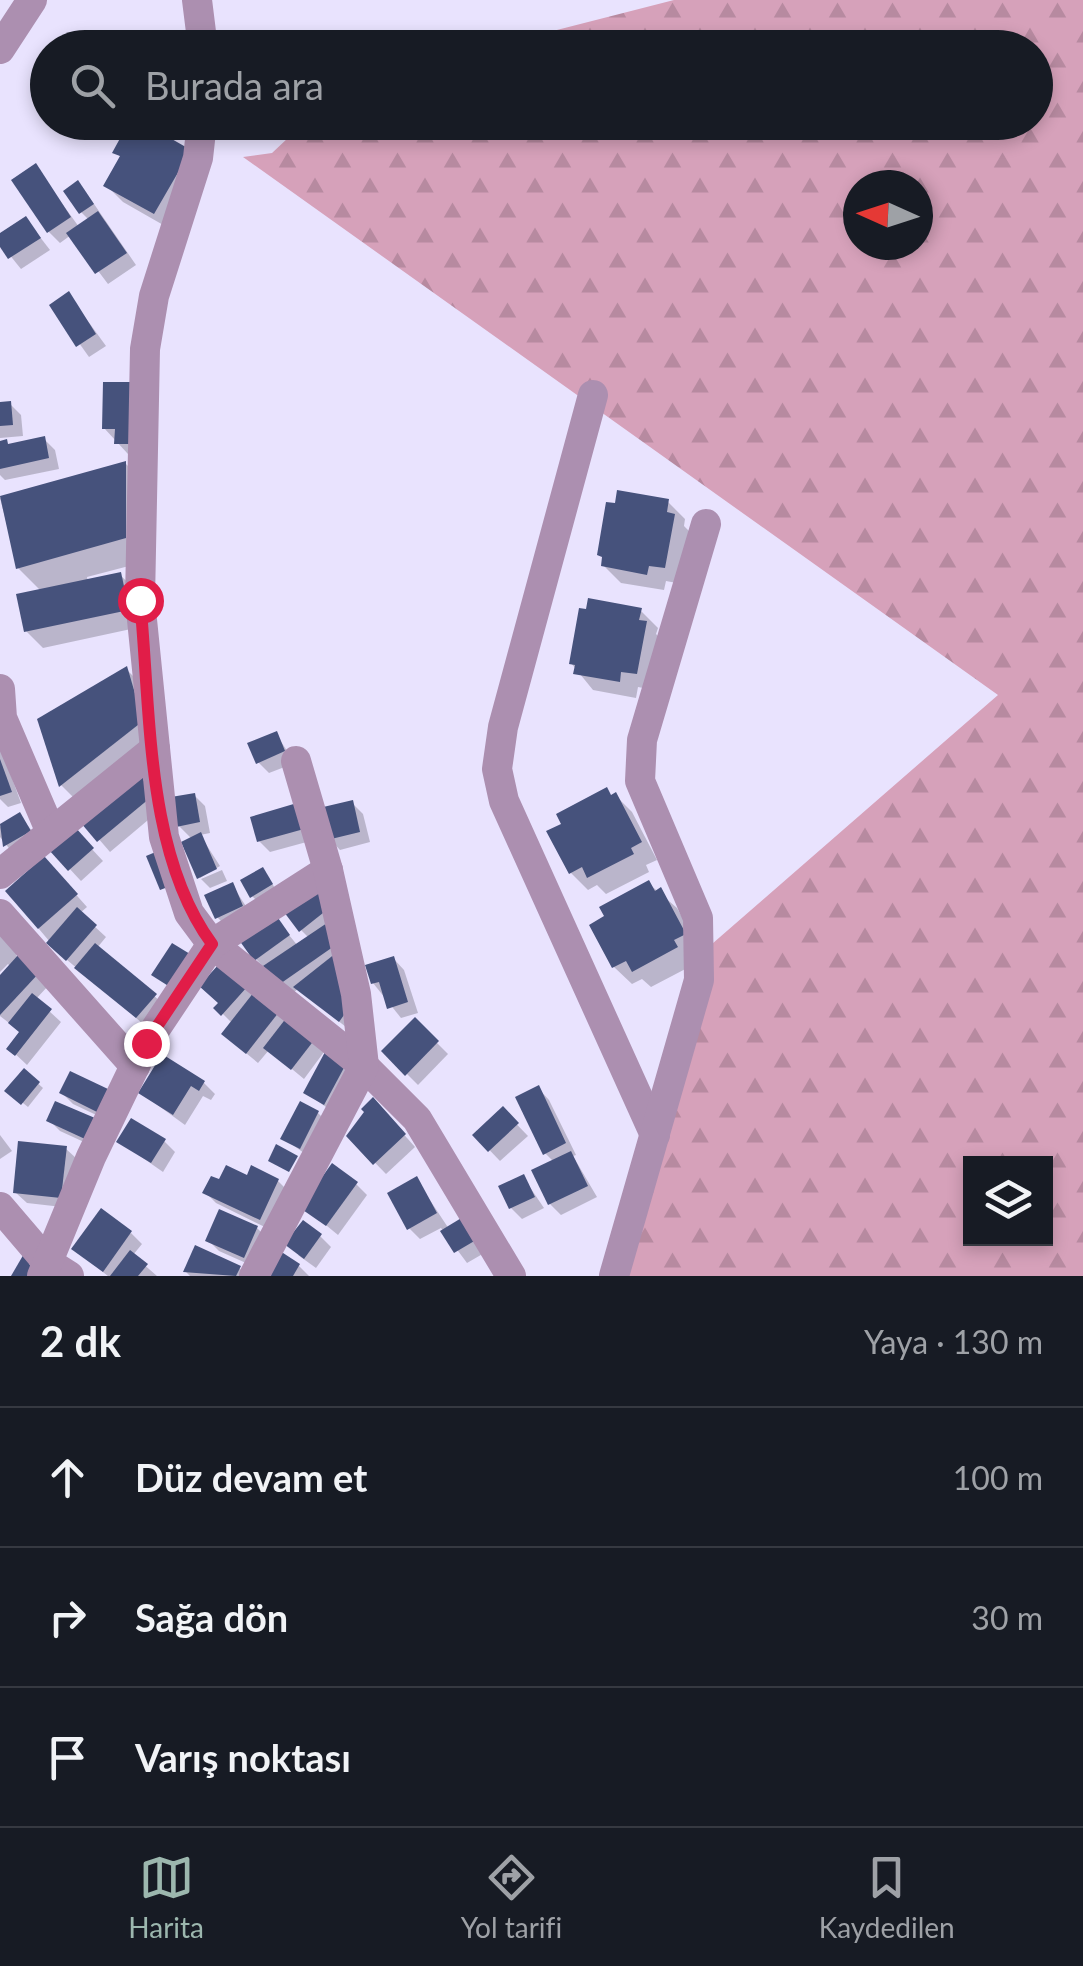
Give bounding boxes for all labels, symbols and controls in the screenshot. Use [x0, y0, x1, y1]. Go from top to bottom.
search box [30, 30, 1053, 140]
icon: search [65, 58, 120, 113]
text: Burada ara [145, 62, 324, 108]
north arrow [843, 170, 933, 260]
route start [118, 578, 164, 624]
route end [124, 1021, 170, 1067]
map controls [963, 1156, 1053, 1246]
button: layers [963, 1156, 1053, 1246]
text: 2 dk [40, 1316, 121, 1366]
text: Yaya · 130 m [864, 1322, 1043, 1361]
icon: ahead [40, 1450, 95, 1505]
text: Düz devam et [135, 1454, 367, 1500]
text: 100 m [953, 1458, 1043, 1497]
icon: right [40, 1590, 95, 1645]
text: Sağa dön [135, 1594, 288, 1640]
text: 30 m [971, 1598, 1043, 1637]
icon: arrive [40, 1730, 95, 1785]
text: Varış noktası [135, 1734, 351, 1780]
tab: Harita [128, 1850, 204, 1944]
tab: Yol tarifi [461, 1850, 562, 1944]
tab: Kaydedilen [819, 1850, 955, 1944]

